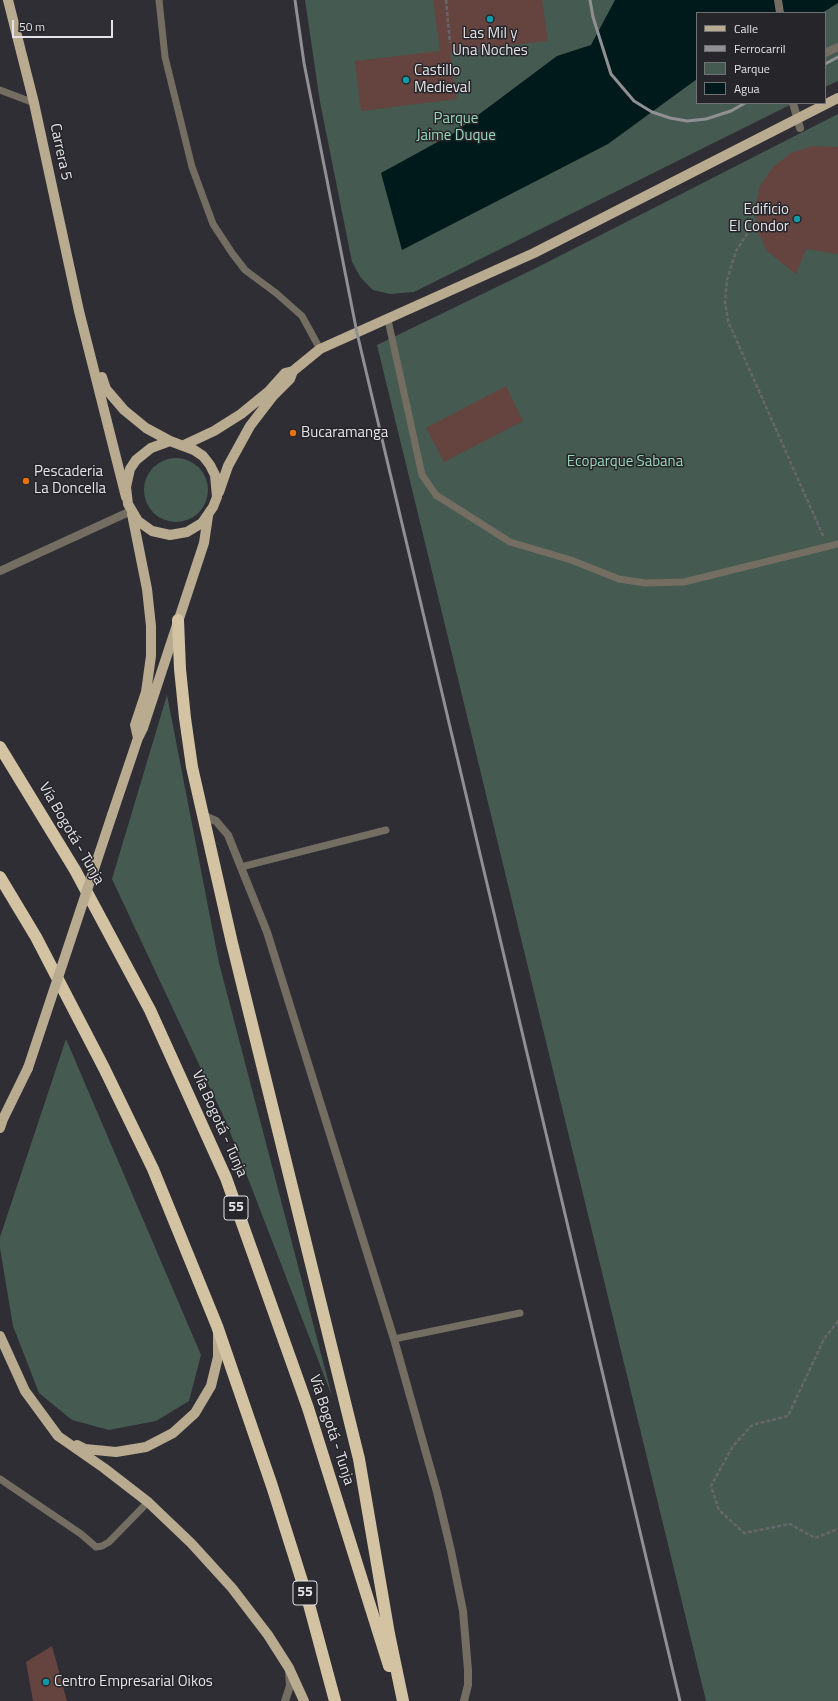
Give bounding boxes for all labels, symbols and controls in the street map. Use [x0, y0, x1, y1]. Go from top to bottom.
scale bar [14, 12, 115, 38]
legend [696, 12, 826, 104]
marker: Las Mil y Una Noches [485, 14, 495, 24]
text: 50 m [19, 17, 45, 36]
text: Calle [734, 19, 758, 38]
place label: Las Mil y Una Noches [452, 25, 528, 60]
text: Ferrocarril [734, 39, 786, 58]
text: Parque [734, 59, 770, 78]
place label: Castillo Medieval [414, 62, 471, 97]
marker: Castillo Medieval [401, 75, 411, 85]
text: Agua [734, 79, 760, 98]
park label: Parque Jaime Duque [416, 110, 496, 145]
street label: Carrera 5 [45, 122, 75, 182]
place label: Edificio El Condor [729, 201, 789, 236]
marker: Edificio El Condor [792, 214, 802, 224]
place label: Bucaramanga [301, 424, 388, 442]
marker: Bucaramanga [288, 428, 298, 438]
park label: Ecoparque Sabana [567, 453, 683, 471]
place label: Pescaderia La Doncella [34, 463, 106, 498]
marker: Pescaderia La Doncella [21, 476, 31, 486]
street label: Vía Bogotá - Tunja [34, 780, 108, 888]
street label: Vía Bogotá - Tunja [187, 1068, 251, 1180]
road number: 55 [224, 1196, 248, 1220]
street label: Vía Bogotá - Tunja [305, 1373, 357, 1487]
road number: 55 [293, 1581, 317, 1605]
place label: Centro Empresarial Oikos [54, 1673, 213, 1691]
marker: Centro Empresarial Oikos [41, 1677, 51, 1687]

